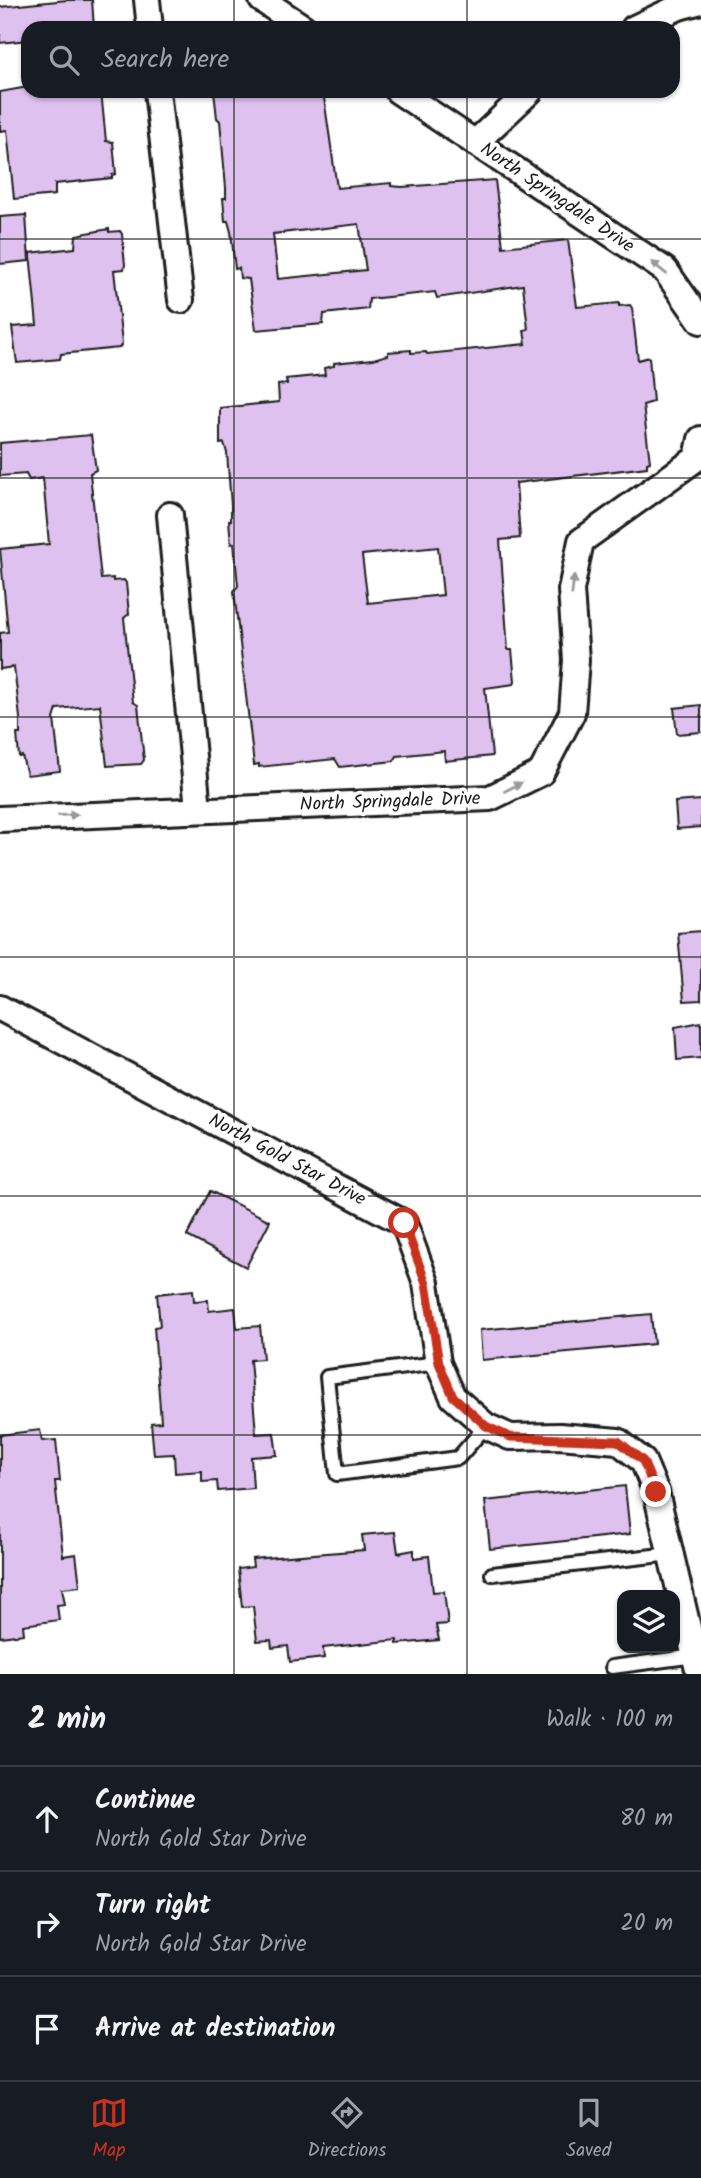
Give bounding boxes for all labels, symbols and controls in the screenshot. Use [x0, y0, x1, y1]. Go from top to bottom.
search box [21, 21, 680, 98]
text: Search here [101, 39, 229, 81]
icon: search [45, 41, 83, 79]
street label: North Springdale Drive [474, 135, 641, 261]
one-way arrow [650, 260, 668, 275]
one-way arrow [567, 574, 578, 596]
one-way arrow [503, 781, 523, 792]
street label: North Springdale Drive [299, 784, 481, 820]
one-way arrow [57, 810, 79, 821]
street label: North Gold Star Drive [203, 1106, 372, 1214]
route start [388, 1207, 419, 1238]
route end [640, 1476, 671, 1507]
map controls [617, 1590, 680, 1653]
button: layers [617, 1590, 680, 1653]
text: 2 min [28, 1696, 106, 1744]
text: Walk · 100 m [546, 1702, 673, 1738]
text: Continue [95, 1780, 196, 1822]
icon: ahead [28, 1800, 66, 1838]
text: 80 m [620, 1801, 673, 1837]
text: North Gold Star Drive [95, 1822, 307, 1858]
text: Turn right [95, 1885, 211, 1927]
icon: right [28, 1905, 66, 1943]
text: 20 m [621, 1906, 673, 1942]
text: North Gold Star Drive [95, 1927, 307, 1963]
text: Arrive at destination [95, 2008, 335, 2050]
icon: arrive [28, 2010, 66, 2048]
tab: Map [90, 2094, 128, 2166]
tab: Directions [308, 2094, 386, 2166]
tab: Saved [566, 2094, 611, 2166]

